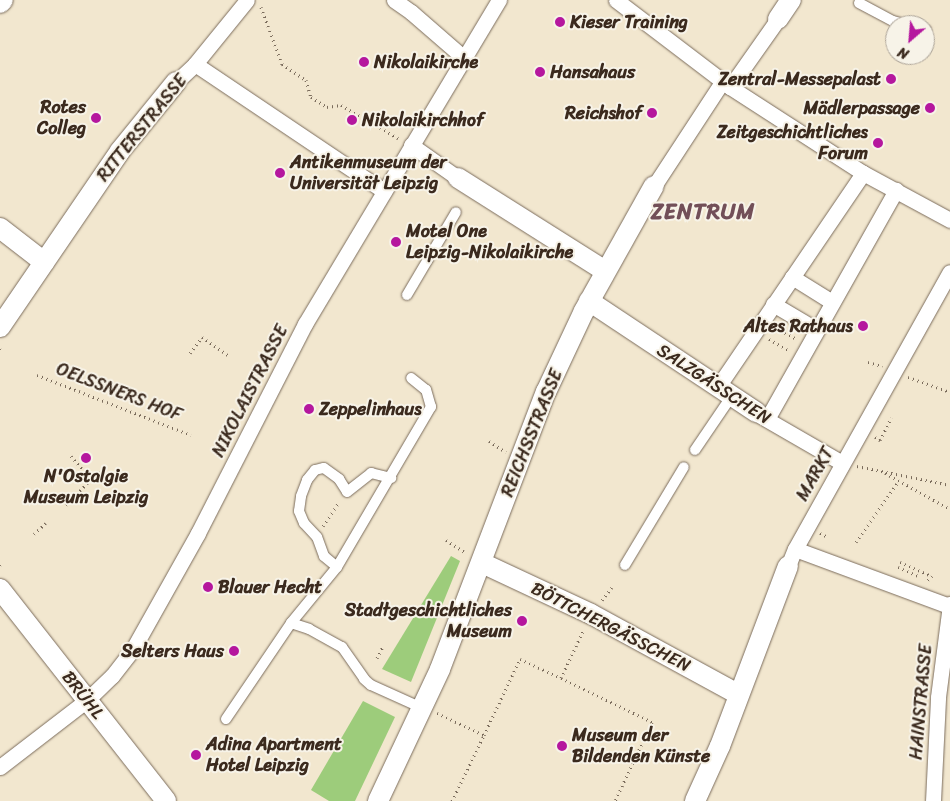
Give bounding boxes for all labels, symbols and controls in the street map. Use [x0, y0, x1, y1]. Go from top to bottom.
place label: Kieser Training [570, 11, 687, 33]
north arrow [885, 15, 935, 65]
marker: Kieser Training [554, 16, 566, 28]
text: N [893, 40, 913, 66]
place label: Nikolaikirche [374, 51, 478, 73]
marker: Nikolaikirche [358, 56, 370, 68]
place label: Hansahaus [550, 61, 635, 83]
marker: Hansahaus [534, 66, 546, 78]
place label: Zentral-Messepalast [718, 68, 881, 90]
street label: RITTERSTRASSE [92, 70, 192, 186]
marker: Zentral-Messepalast [885, 73, 897, 85]
place label: Rotes Colleg [37, 97, 86, 140]
place label: Mädlerpassage [803, 97, 920, 119]
place label: Reichshof [565, 102, 642, 124]
marker: Mädlerpassage [924, 102, 936, 114]
marker: Reichshof [646, 107, 658, 119]
place label: Nikolaikirchhof [362, 109, 484, 131]
marker: Rotes Colleg [90, 112, 102, 124]
marker: Nikolaikirchhof [346, 114, 358, 126]
place label: Zeitgeschichtliches Forum [717, 122, 868, 164]
marker: Zeitgeschichtliches Forum [872, 137, 884, 149]
place label: Antikenmuseum der Universität Leipzig [290, 152, 447, 194]
marker: Antikenmuseum der Universität Leipzig [274, 167, 286, 179]
district label: ZENTRUM [650, 199, 756, 225]
place label: Motel One Leipzig-Nikolaikirche [406, 221, 573, 264]
marker: Motel One Leipzig-Nikolaikirche [390, 236, 402, 248]
place label: Altes Rathaus [744, 315, 853, 337]
marker: Altes Rathaus [857, 320, 869, 332]
street label: NIKOLAISTRASSE [207, 321, 293, 461]
street label: SALZGÄSSCHEN [653, 339, 775, 429]
street label: OELSSNERS HOF [53, 358, 185, 426]
street label: REICHSSTRASSE [497, 366, 567, 500]
place label: Zeppelinhaus [319, 398, 422, 420]
marker: Zeppelinhaus [303, 403, 315, 415]
street label: MARKT [791, 443, 839, 505]
marker: N'Ostalgie Museum Leipzig [80, 452, 92, 464]
place label: N'Ostalgie Museum Leipzig [24, 466, 148, 508]
place label: Blauer Hecht [218, 576, 322, 598]
street label: BÖTTCHERGÄSSCHEN [528, 577, 694, 677]
marker: Blauer Hecht [202, 581, 214, 593]
place label: Stadtgeschichtliches Museum [345, 600, 512, 642]
marker: Stadtgeschichtliches Museum [516, 615, 528, 627]
place label: Selters Haus [121, 640, 224, 662]
street label: HAINSTRASSE [905, 643, 937, 761]
marker: Selters Haus [228, 645, 240, 657]
street label: BRÜHL [57, 667, 109, 723]
place label: Museum der Bildenden Künste [572, 725, 710, 768]
place label: Adina Apartment Hotel Leipzig [206, 734, 341, 776]
marker: Museum der Bildenden Künste [556, 740, 568, 752]
marker: Adina Apartment Hotel Leipzig [190, 749, 202, 761]

